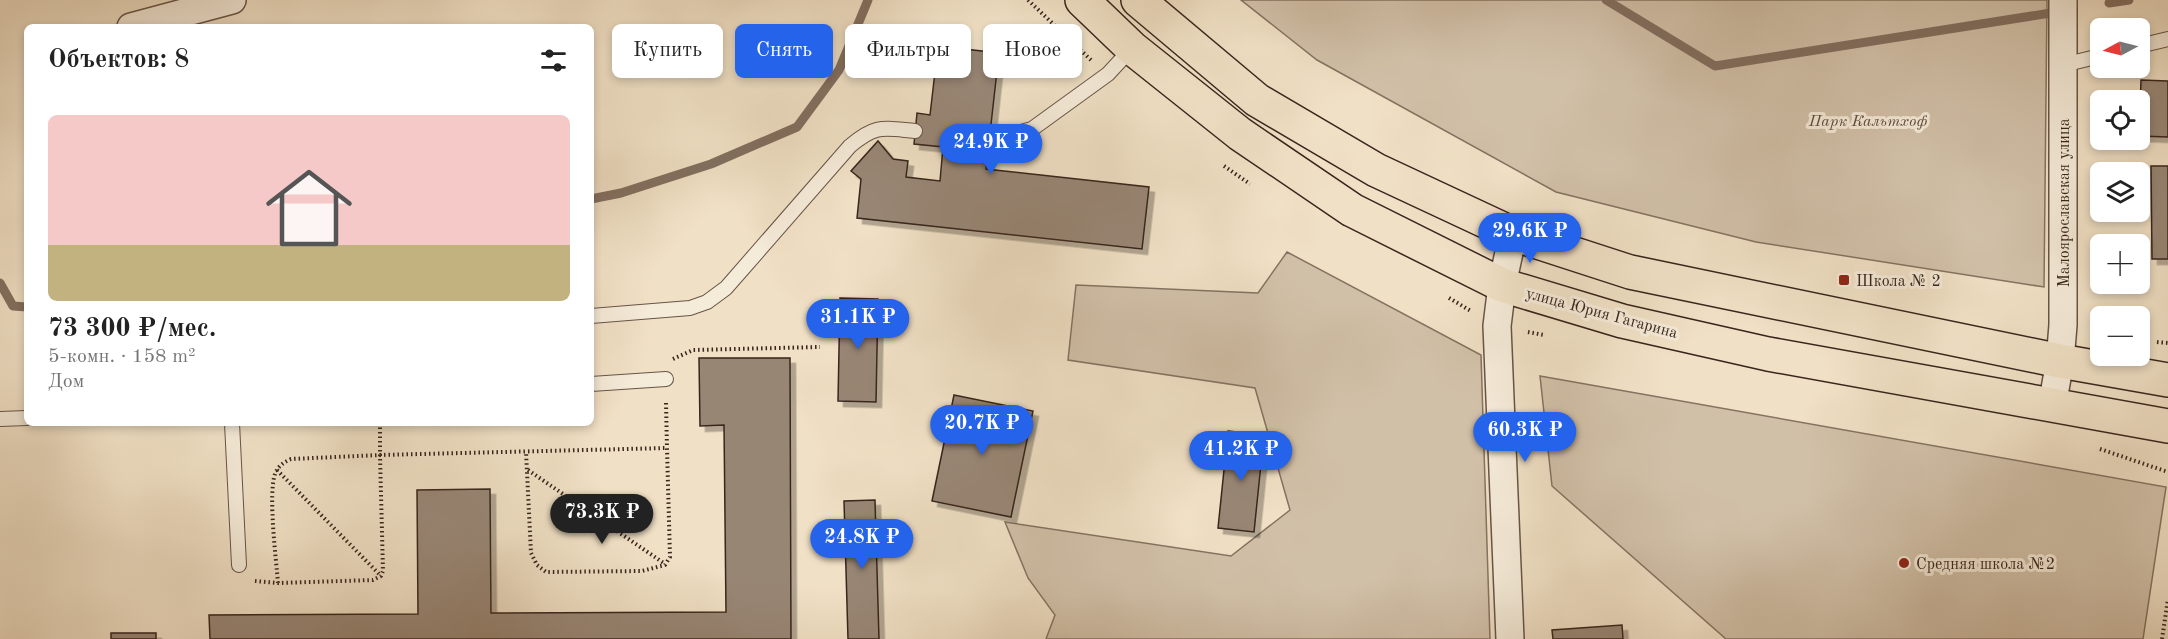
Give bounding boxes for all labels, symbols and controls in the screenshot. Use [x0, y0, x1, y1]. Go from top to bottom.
north arrow [2090, 18, 2150, 78]
map controls [2090, 18, 2150, 366]
chip: Купить [612, 24, 723, 78]
chip: Снять [735, 24, 833, 78]
chip: Фильтры [845, 24, 971, 78]
chip: Новое [983, 24, 1082, 78]
icon: filters [537, 44, 570, 77]
text: Объектов: 8 [48, 47, 189, 73]
button: locate [2090, 90, 2150, 150]
park label: Парк Кальтхоф [1808, 114, 1927, 130]
street label: Малоярославская улица [2057, 118, 2073, 288]
pin: 24.9K ₽ [936, 124, 1046, 175]
text: 24.9K ₽ [953, 133, 1029, 153]
icon: home [255, 154, 363, 262]
button: layers [2090, 162, 2150, 222]
pin: 29.6K ₽ [1475, 213, 1585, 264]
text: 29.6K ₽ [1492, 222, 1568, 242]
button: + [2090, 234, 2150, 294]
marker: Школа № 2 [1837, 273, 1851, 287]
place label: Школа № 2 [1856, 274, 1941, 290]
street label: улица Юрия Гагарина [1524, 286, 1679, 342]
pin: 31.1K ₽ [803, 299, 913, 350]
button: − [2090, 306, 2150, 366]
text: 31.1K ₽ [820, 308, 896, 328]
text: 73 300 ₽/мес. [48, 316, 216, 342]
text: 5-комн. · 158 m² [48, 347, 196, 367]
text: Дом [48, 372, 84, 392]
pin: 20.7K ₽ [927, 405, 1037, 456]
pin: 60.3K ₽ [1470, 412, 1580, 463]
text: 20.7K ₽ [944, 414, 1020, 434]
text: 60.3K ₽ [1487, 421, 1563, 441]
pin: 41.2K ₽ [1186, 431, 1296, 482]
text: 41.2K ₽ [1203, 440, 1279, 460]
pin: 73.3K ₽ [547, 494, 657, 545]
text: 73.3K ₽ [564, 503, 640, 523]
pin: 24.8K ₽ [807, 519, 917, 570]
text: 24.8K ₽ [824, 528, 900, 548]
marker: Средняя школа №2 [1897, 556, 1911, 570]
place label: Средняя школа №2 [1916, 557, 2055, 573]

